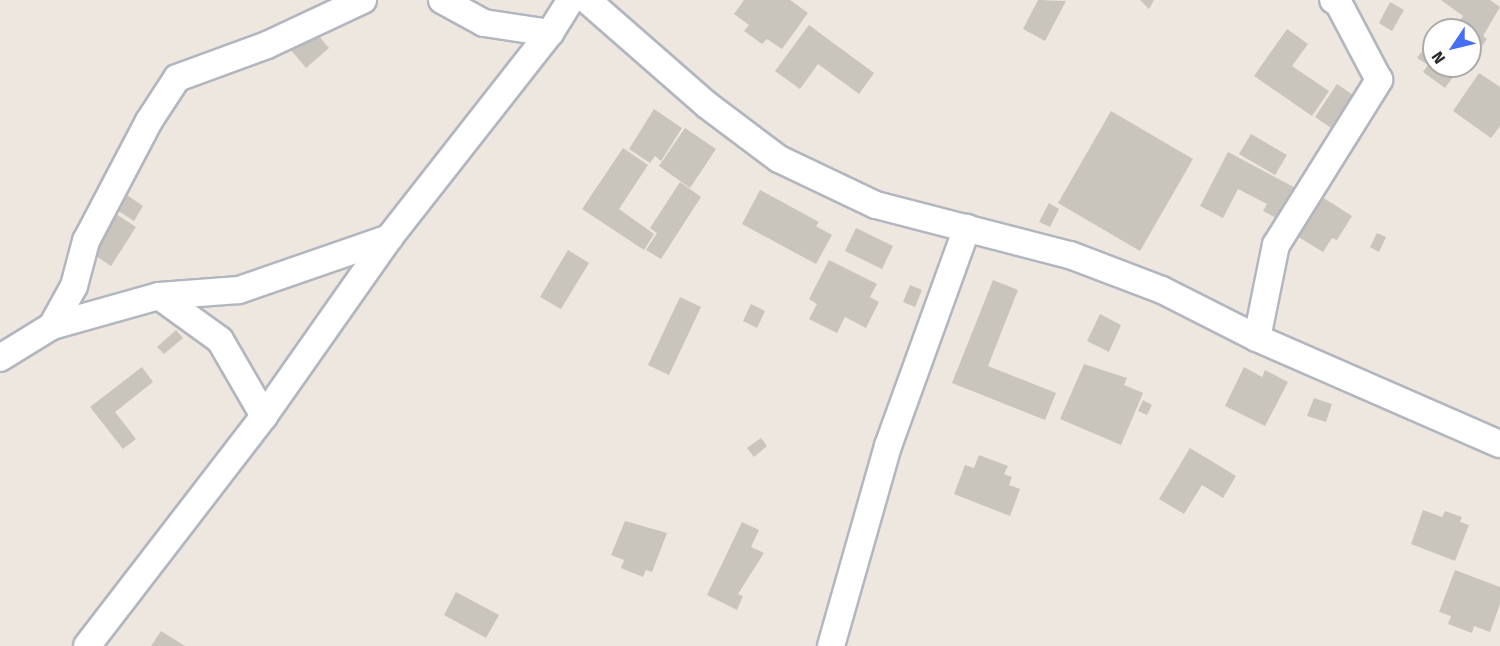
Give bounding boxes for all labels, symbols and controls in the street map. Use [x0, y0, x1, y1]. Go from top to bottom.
north arrow [1422, 18, 1482, 78]
text: N [1428, 48, 1449, 67]

